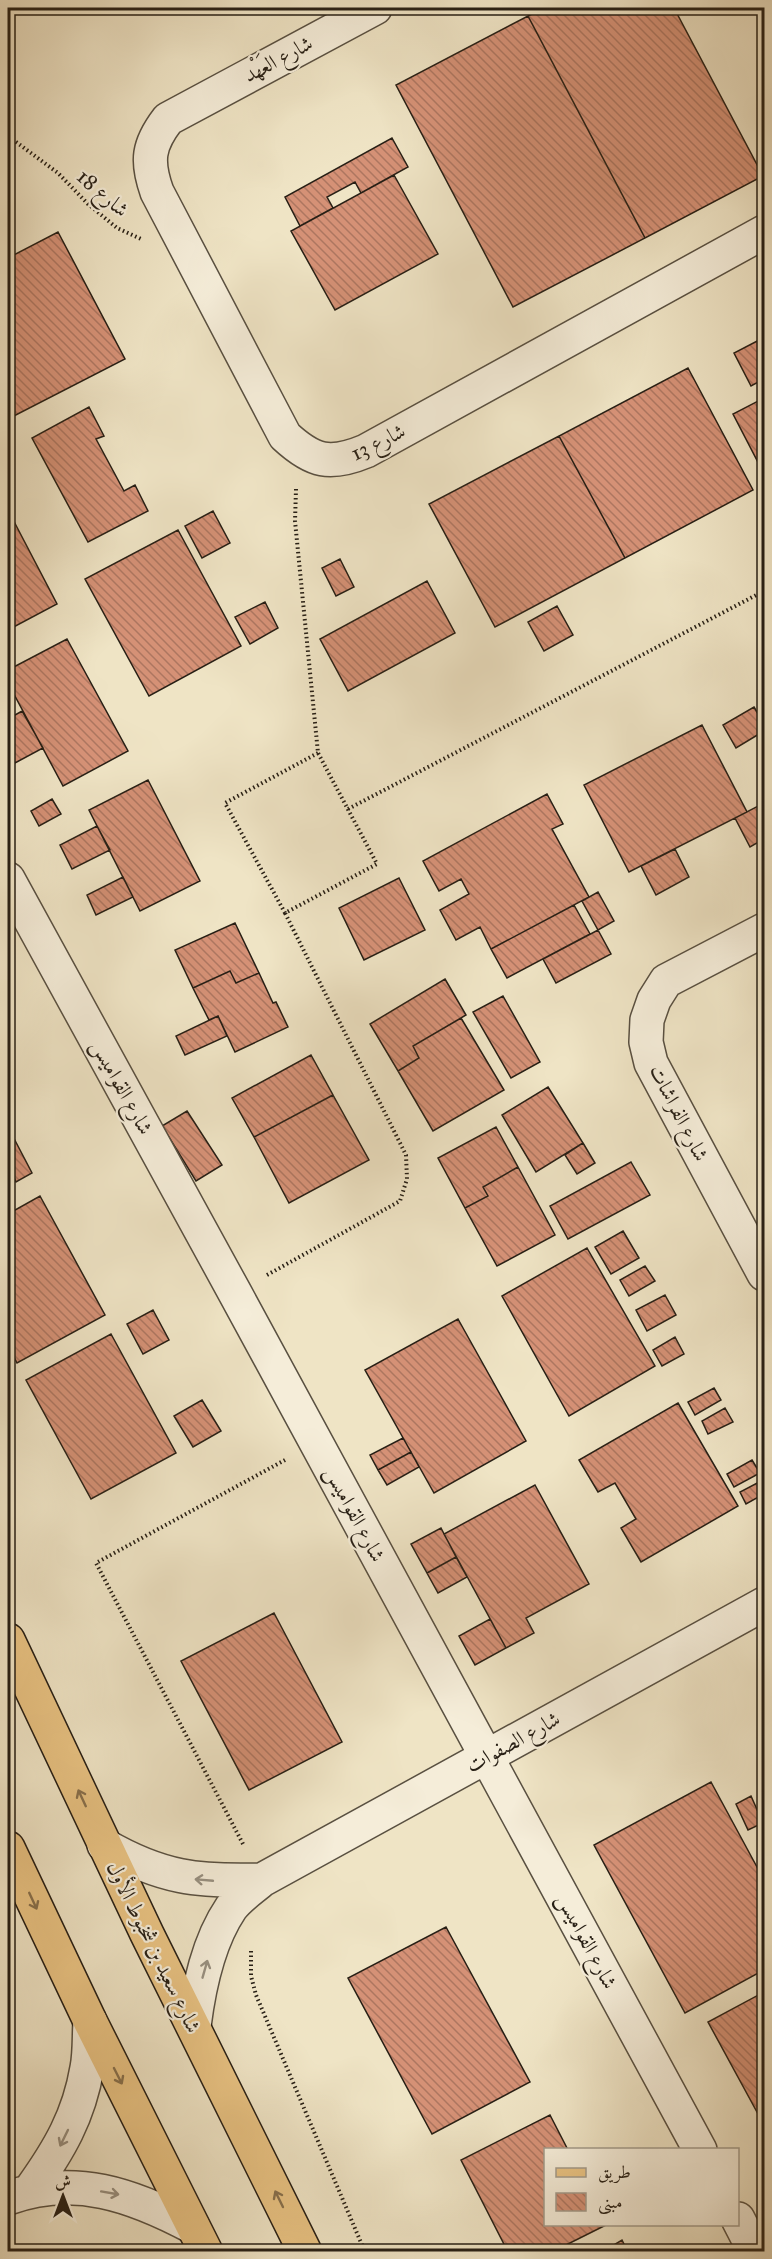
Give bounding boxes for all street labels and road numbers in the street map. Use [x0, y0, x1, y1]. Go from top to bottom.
street label: شارع العَهْد [237, 27, 320, 92]
street label: شارع 18 [68, 163, 134, 226]
street label: شارع 13 [346, 418, 412, 471]
street label: شارع القواميس [81, 1035, 159, 1142]
street label: شارع الفراشات [639, 1060, 714, 1168]
street label: شارع القواميس [314, 1462, 391, 1569]
street label: شارع الصفوات [461, 1706, 567, 1783]
street label: شارع سعيد بن شخبوط الأول [97, 1856, 209, 2039]
street label: شارع القواميس [546, 1889, 623, 1996]

